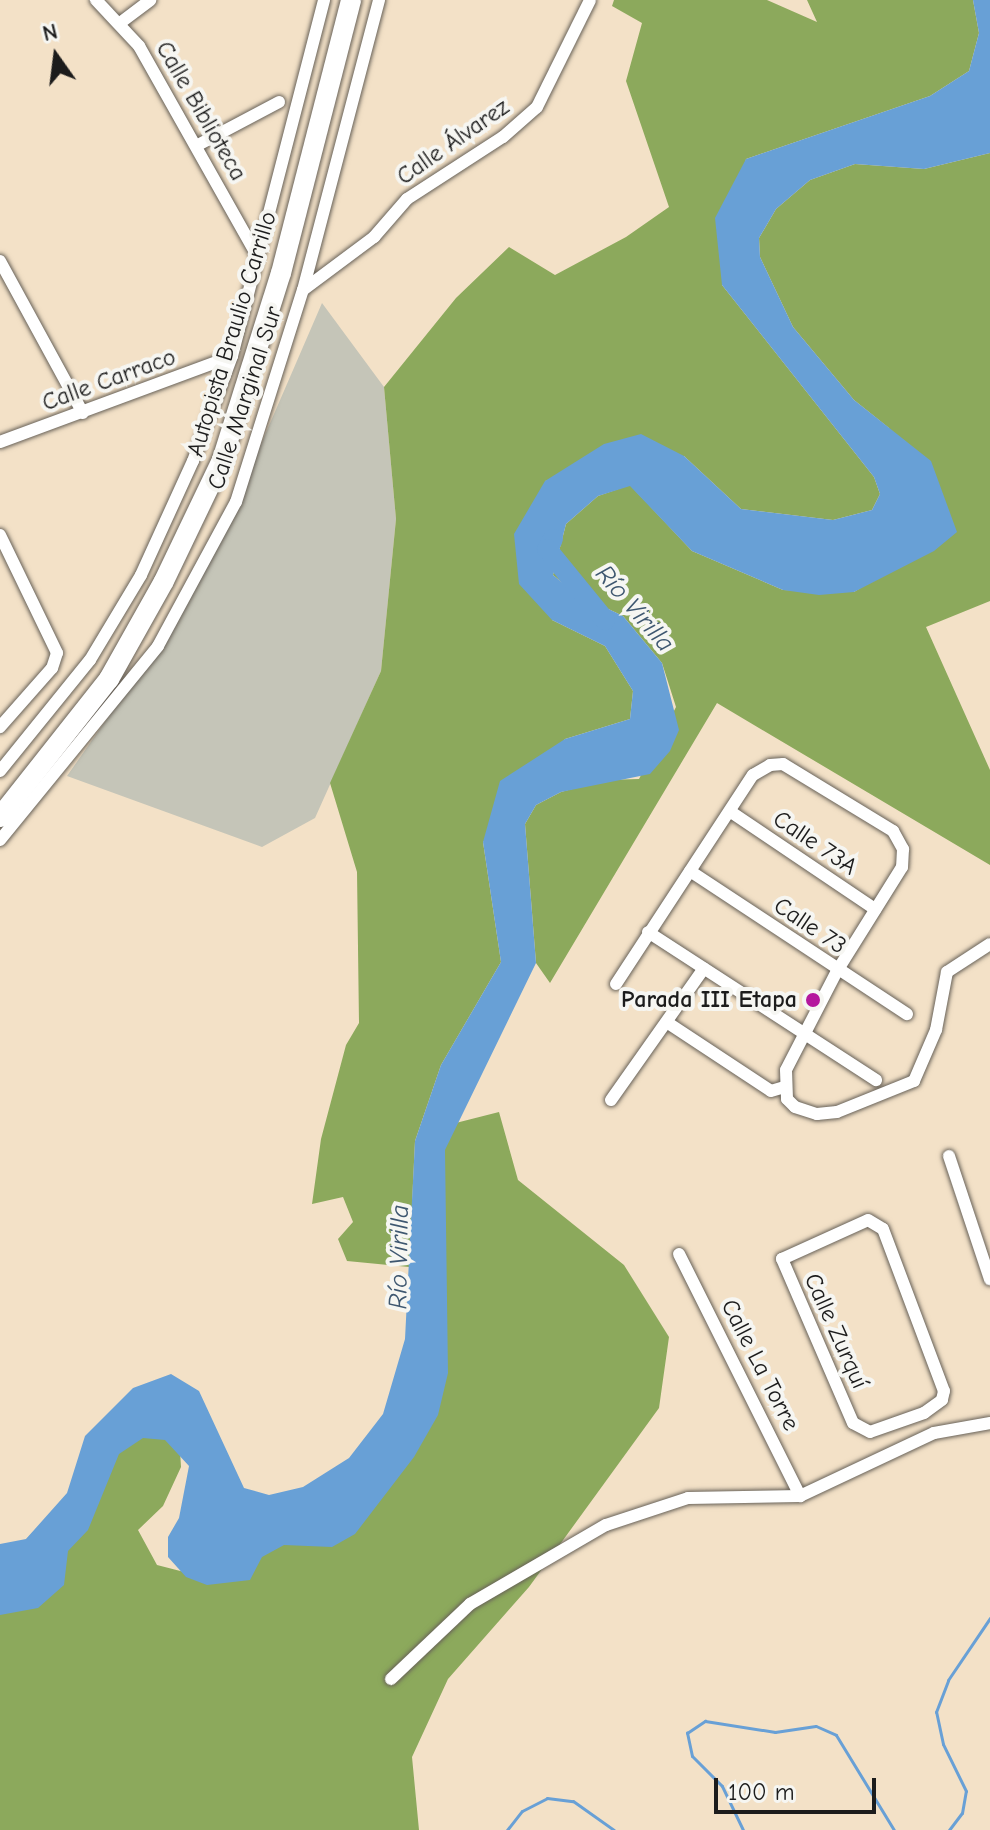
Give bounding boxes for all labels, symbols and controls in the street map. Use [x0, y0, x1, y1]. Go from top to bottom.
north arrow [16, 16, 96, 96]
text: N [40, 18, 60, 47]
street label: Calle Biblioteca [149, 36, 253, 186]
street label: Calle Álvarez [391, 93, 515, 191]
street label: Autopista Braulio Carrillo [181, 208, 283, 460]
street label: Calle Marginal Sur [202, 303, 288, 493]
street label: Calle Carraco [38, 343, 180, 417]
water label: Río Virilla [588, 559, 680, 659]
street label: Calle 73A [768, 804, 862, 882]
street label: Calle 73 [768, 891, 852, 961]
place label: Parada III Etapa [621, 986, 797, 1014]
marker: Parada III Etapa [804, 991, 822, 1009]
water label: Río Virilla [383, 1204, 417, 1310]
street label: Calle Zurquí [798, 1269, 874, 1393]
street label: Calle La Torre [715, 1295, 805, 1435]
scale bar [718, 1762, 880, 1812]
text: 100 m [728, 1778, 795, 1806]

